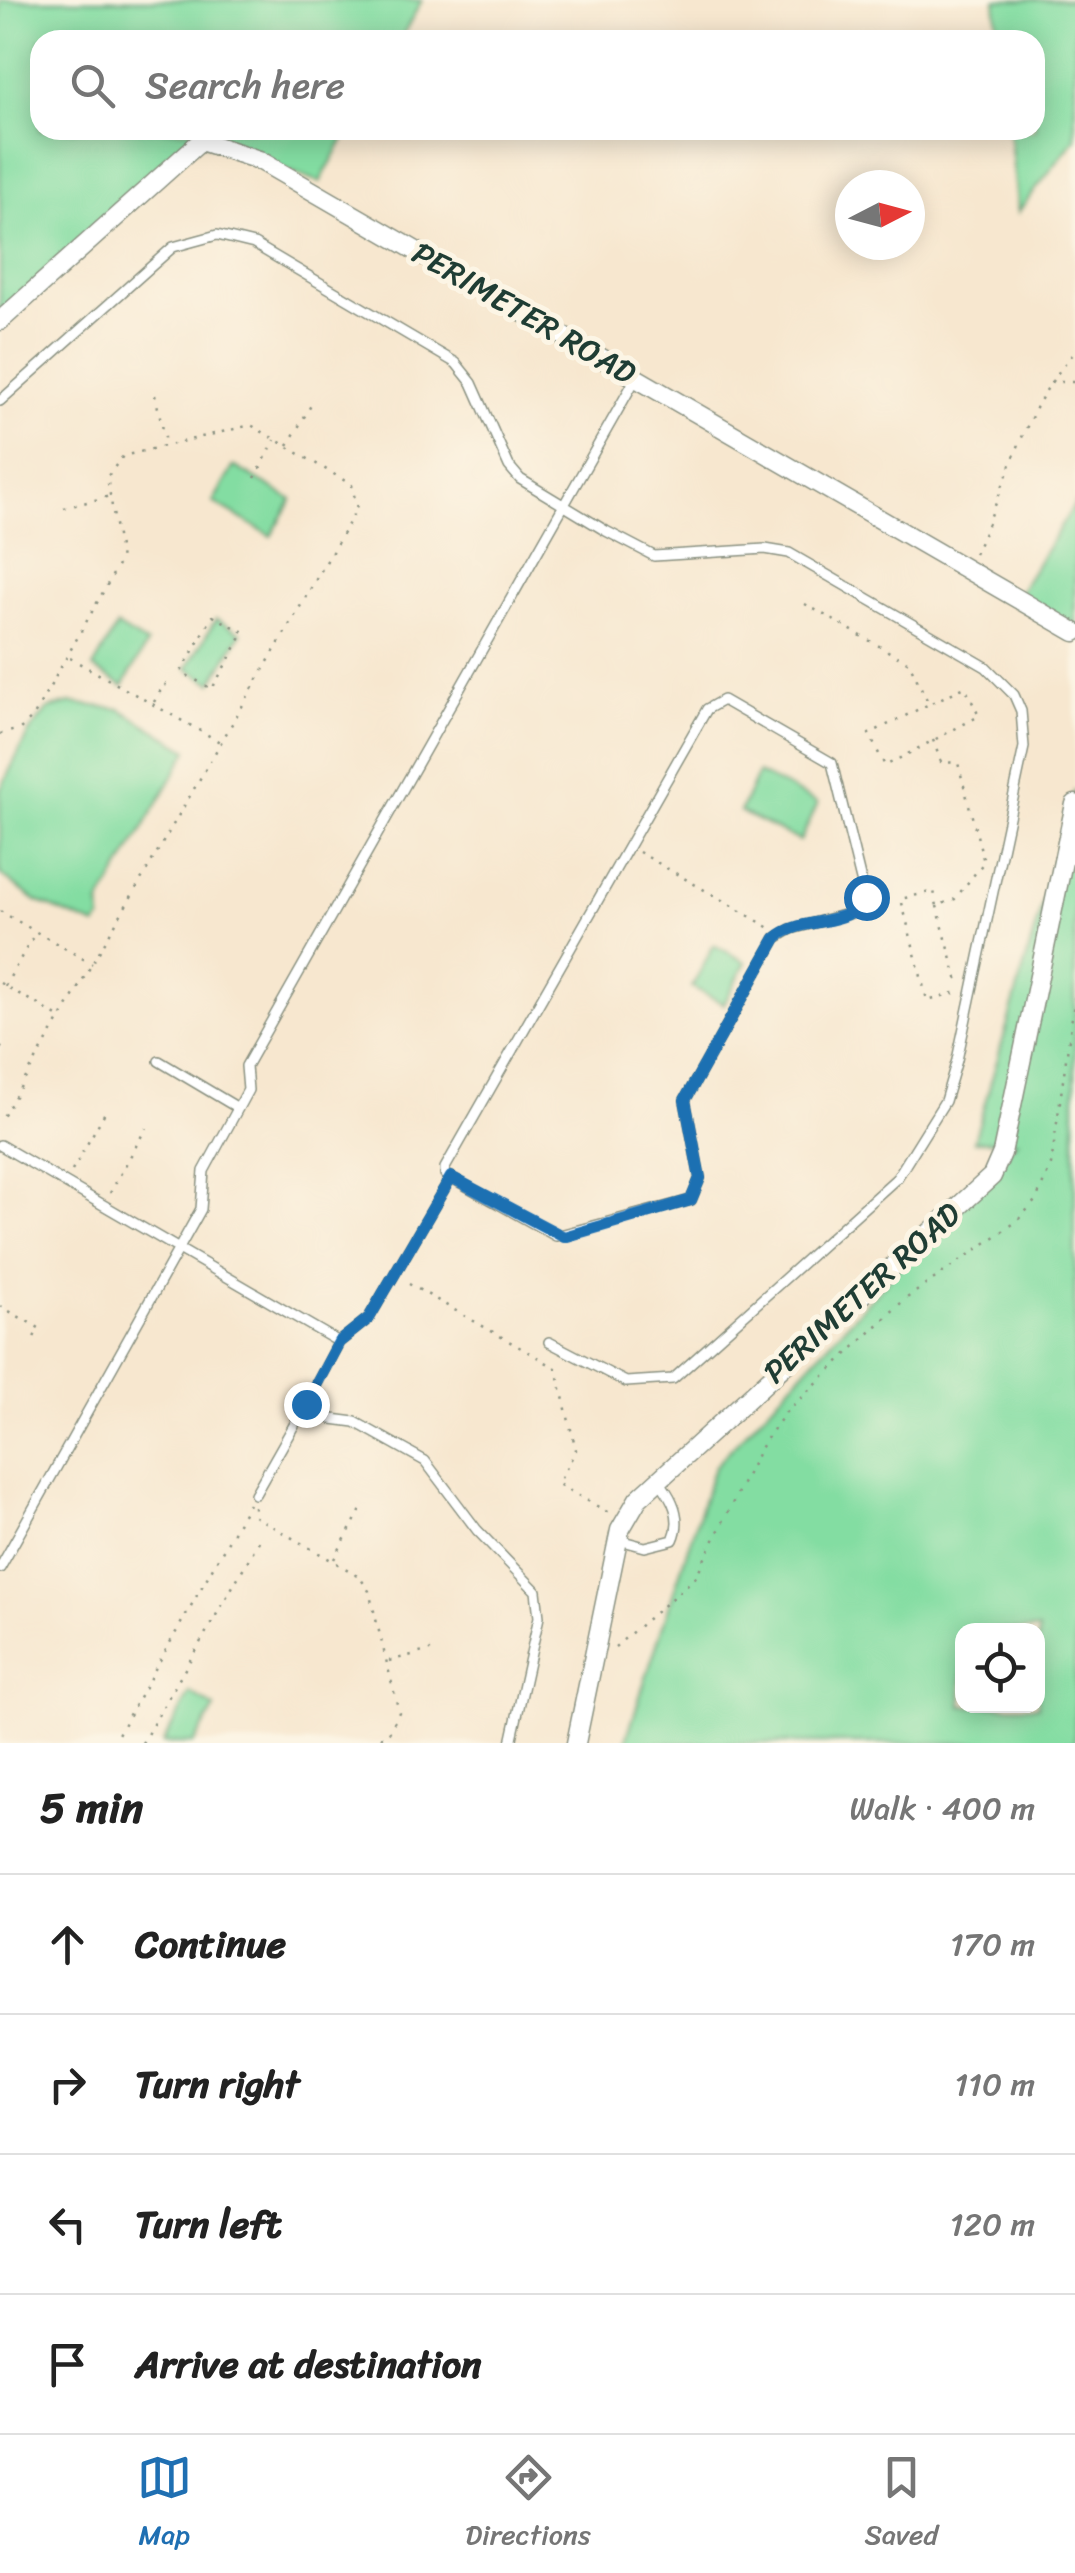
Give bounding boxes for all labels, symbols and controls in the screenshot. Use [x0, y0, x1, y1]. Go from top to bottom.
search box [30, 30, 1045, 140]
text: Search here [145, 52, 345, 119]
icon: search [65, 58, 120, 113]
north arrow [835, 170, 925, 260]
street label: PERIMETER ROAD [401, 225, 648, 401]
route start [844, 875, 890, 921]
street label: PERIMETER ROAD [749, 1187, 975, 1398]
route end [284, 1382, 330, 1428]
map controls [955, 1623, 1045, 1713]
button: locate [955, 1623, 1045, 1713]
text: 5 min [40, 1771, 143, 1845]
text: Walk · 400 m [850, 1780, 1035, 1837]
text: Continue [135, 1911, 286, 1978]
text: 170 m [950, 1916, 1035, 1973]
icon: ahead [40, 1917, 95, 1972]
text: Turn right [135, 2051, 300, 2118]
text: 110 m [954, 2056, 1035, 2113]
icon: right [40, 2057, 95, 2112]
text: Turn left [135, 2191, 281, 2258]
text: 120 m [950, 2196, 1035, 2253]
icon: left [40, 2197, 95, 2252]
text: Arrive at destination [135, 2331, 482, 2398]
icon: arrive [40, 2337, 95, 2392]
tab: Map [137, 2450, 192, 2559]
tab: Directions [465, 2450, 591, 2559]
tab: Saved [864, 2450, 938, 2559]

